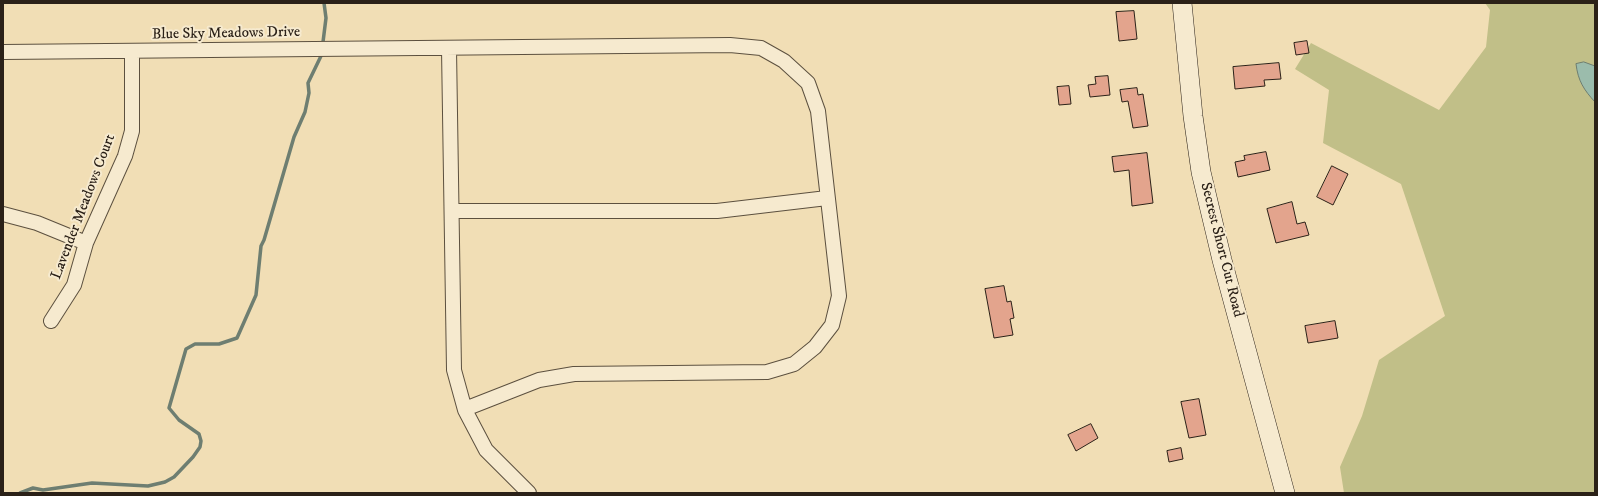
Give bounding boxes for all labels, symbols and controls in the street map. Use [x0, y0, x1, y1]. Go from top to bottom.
street label: Blue Sky Meadows Drive [152, 24, 300, 44]
street label: Lavender Meadows Court [48, 132, 120, 282]
street label: Secrest Short Cut Road [1196, 181, 1246, 319]

